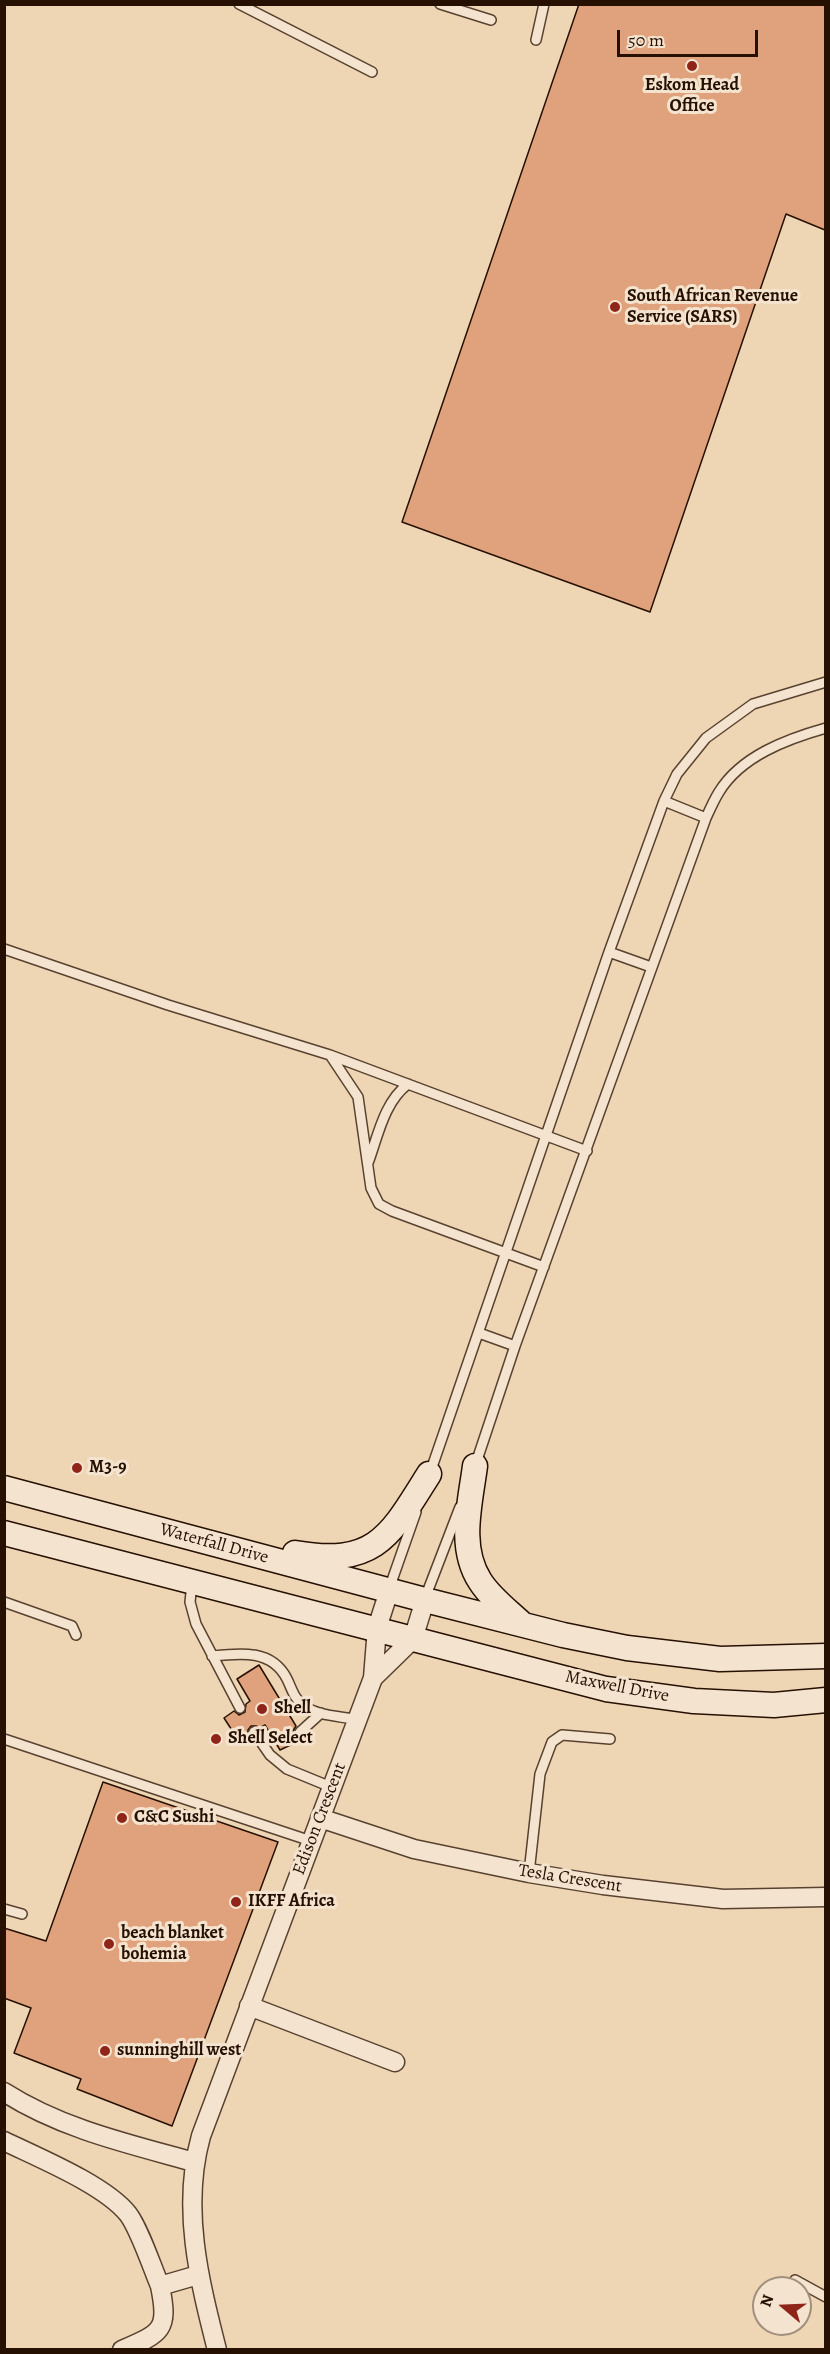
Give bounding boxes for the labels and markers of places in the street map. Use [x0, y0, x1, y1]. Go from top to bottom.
marker: Eskom Head Office [685, 59, 699, 73]
place label: Eskom Head Office [645, 75, 739, 118]
place label: South African Revenue Service (SARS) [627, 286, 798, 328]
marker: South African Revenue Service (SARS) [608, 300, 622, 314]
place label: M3-9 [89, 1457, 127, 1479]
marker: M3-9 [70, 1461, 84, 1475]
place label: Shell [274, 1698, 311, 1720]
marker: Shell [255, 1702, 269, 1716]
place label: Shell Select [228, 1728, 313, 1750]
marker: Shell Select [209, 1732, 223, 1746]
place label: C&C Sushi [134, 1807, 214, 1829]
marker: C&C Sushi [115, 1811, 129, 1825]
place label: IKFF Africa [248, 1891, 335, 1913]
marker: IKFF Africa [229, 1895, 243, 1909]
place label: beach blanket bohemia [121, 1923, 224, 1966]
marker: beach blanket bohemia [102, 1937, 116, 1951]
place label: sunninghill west [117, 2040, 241, 2062]
marker: sunninghill west [98, 2044, 112, 2058]

